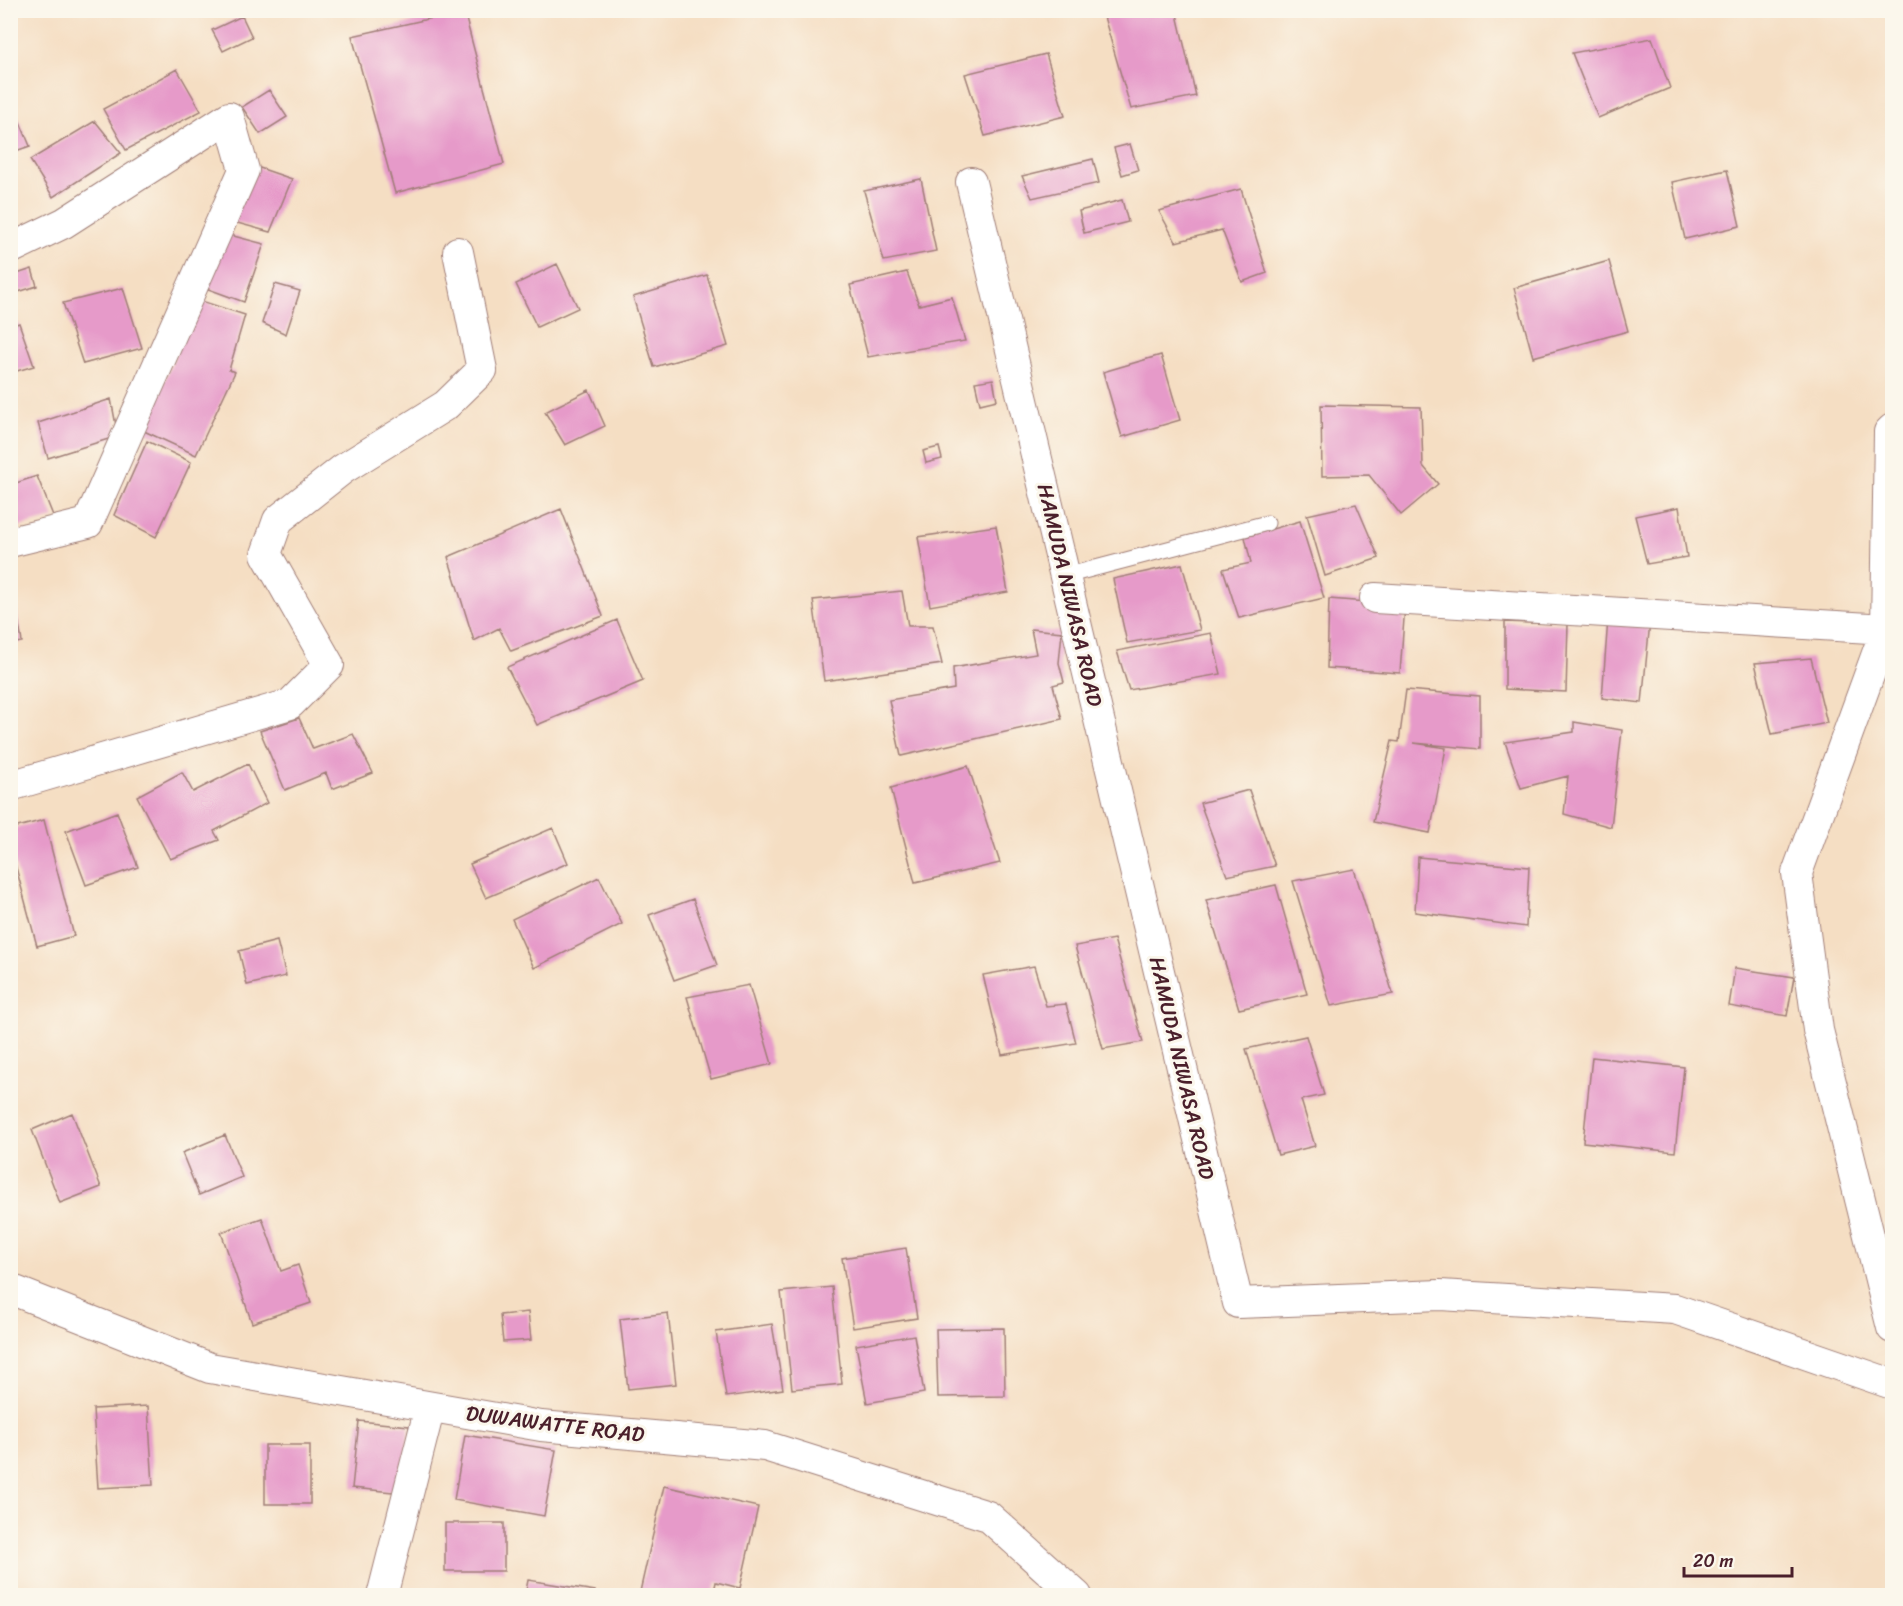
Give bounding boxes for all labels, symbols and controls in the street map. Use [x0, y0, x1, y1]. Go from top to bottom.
street label: HAMUDA NIWASA ROAD [1026, 480, 1114, 711]
street label: HAMUDA NIWASA ROAD [1138, 953, 1226, 1184]
street label: DUWAWATTE ROAD [464, 1394, 647, 1454]
scale bar [1684, 1540, 1792, 1578]
text: 20 m [1693, 1545, 1733, 1577]

